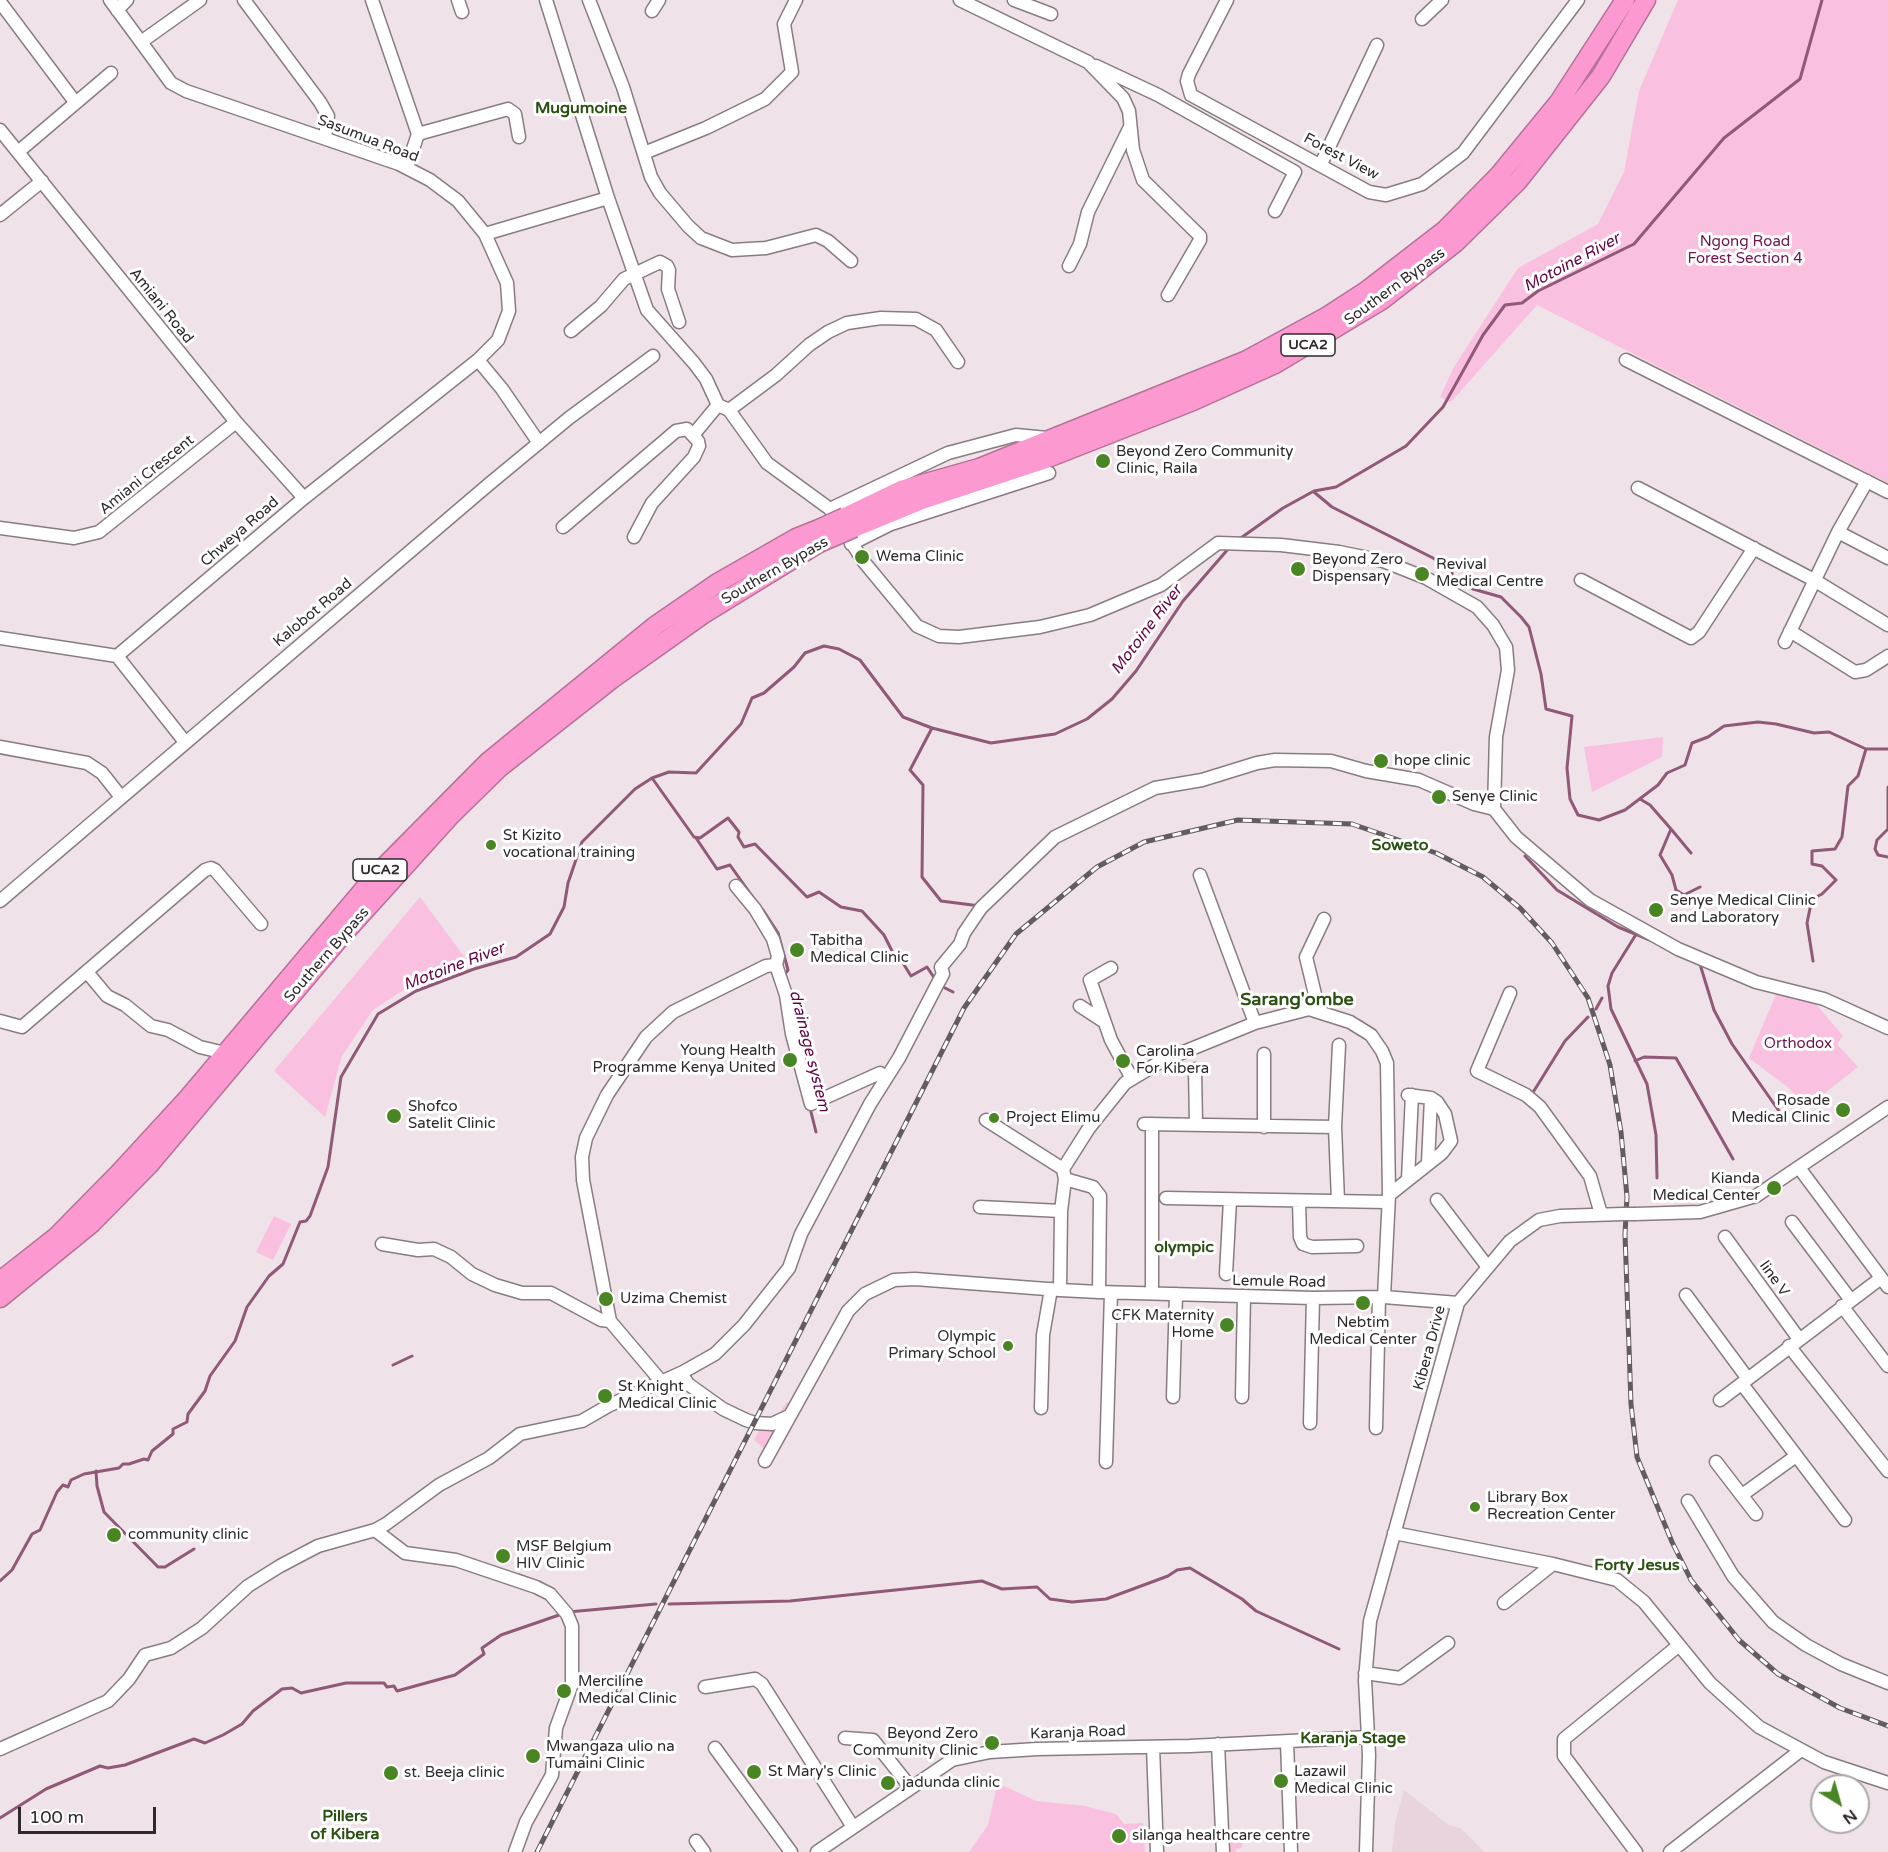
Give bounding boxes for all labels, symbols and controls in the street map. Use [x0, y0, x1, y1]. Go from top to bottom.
district label: Mugumoine [535, 99, 627, 119]
street label: Sasumua Road [315, 111, 421, 167]
street label: Forest View [1300, 130, 1382, 184]
water label: Motoine River [1520, 230, 1624, 296]
park label: Ngong Road Forest Section 4 [1687, 233, 1803, 268]
street label: Southern Bypass [1341, 244, 1449, 330]
street label: Amiani Road [125, 265, 197, 347]
road number: UCA2 [1281, 334, 1335, 356]
street label: Amiani Crescent [96, 431, 198, 519]
place label: Beyond Zero Community Clinic, Raila [1116, 443, 1293, 478]
marker: Beyond Zero Community Clinic, Raila [1094, 452, 1112, 470]
street label: Chweya Road [197, 493, 283, 571]
street label: Southern Bypass [718, 533, 832, 609]
marker: Wema Clinic [853, 548, 871, 566]
place label: Wema Clinic [876, 548, 964, 566]
place label: Beyond Zero Dispensary [1312, 551, 1403, 586]
place label: Revival Medical Centre [1436, 556, 1543, 591]
marker: Beyond Zero Dispensary [1289, 560, 1307, 578]
marker: Revival Medical Centre [1413, 565, 1431, 583]
street label: Kalobot Road [270, 575, 356, 651]
water label: Motoine River [1107, 582, 1187, 678]
marker: hope clinic [1372, 752, 1390, 770]
place label: hope clinic [1394, 752, 1470, 770]
marker: Senye Clinic [1430, 788, 1448, 806]
place label: Senye Clinic [1452, 788, 1538, 806]
place label: St Kizito vocational training [503, 827, 635, 862]
district label: Soweto [1372, 836, 1428, 856]
marker: St Kizito vocational training [484, 838, 498, 852]
road number: UCA2 [353, 859, 407, 881]
place label: Senye Medical Clinic and Laboratory [1670, 892, 1816, 927]
marker: Senye Medical Clinic and Laboratory [1647, 901, 1665, 919]
street label: Southern Bypass [281, 904, 373, 1006]
place label: Tabitha Medical Clinic [810, 932, 909, 967]
water label: Motoine River [401, 939, 507, 995]
marker: Tabitha Medical Clinic [788, 941, 806, 959]
water label: drainage system [785, 988, 833, 1114]
district label: Sarang'ombe [1240, 989, 1354, 1011]
park label: Orthodox [1764, 1035, 1832, 1053]
place label: Young Health Programme Kenya United [592, 1042, 776, 1077]
place label: Carolina For Kibera [1136, 1043, 1209, 1078]
marker: Young Health Programme Kenya United [781, 1051, 799, 1069]
marker: Carolina For Kibera [1114, 1052, 1132, 1070]
place label: Rosade Medical Clinic [1731, 1092, 1830, 1127]
place label: Shofco Satelit Clinic [408, 1098, 495, 1133]
marker: Rosade Medical Clinic [1834, 1101, 1852, 1119]
marker: Shofco Satelit Clinic [385, 1107, 403, 1125]
place label: Project Elimu [1006, 1109, 1100, 1127]
marker: Project Elimu [987, 1111, 1001, 1125]
place label: Kianda Medical Center [1652, 1170, 1760, 1205]
marker: Kianda Medical Center [1765, 1179, 1783, 1197]
district label: olympic [1154, 1238, 1214, 1258]
street label: line V [1755, 1258, 1793, 1300]
street label: Lemule Road [1232, 1272, 1326, 1292]
marker: Uzima Chemist [597, 1290, 615, 1308]
place label: Uzima Chemist [620, 1290, 727, 1308]
marker: Nebtim Medical Center [1354, 1294, 1372, 1312]
street label: Kibera Drive [1410, 1304, 1450, 1392]
place label: CFK Maternity Home [1111, 1307, 1214, 1342]
place label: Nebtim Medical Center [1309, 1314, 1417, 1349]
marker: CFK Maternity Home [1218, 1316, 1236, 1334]
place label: Olympic Primary School [888, 1328, 996, 1363]
marker: Olympic Primary School [1001, 1339, 1015, 1353]
place label: St Knight Medical Clinic [618, 1378, 717, 1413]
marker: St Knight Medical Clinic [596, 1387, 614, 1405]
place label: Library Box Recreation Center [1487, 1489, 1616, 1524]
marker: Library Box Recreation Center [1468, 1500, 1482, 1514]
marker: community clinic [105, 1526, 123, 1544]
place label: community clinic [128, 1526, 248, 1544]
place label: MSF Belgium HIV Clinic [516, 1538, 611, 1573]
marker: MSF Belgium HIV Clinic [494, 1547, 512, 1565]
district label: Forty Jesus [1594, 1556, 1680, 1576]
place label: Merciline Medical Clinic [578, 1673, 677, 1708]
marker: Merciline Medical Clinic [555, 1682, 573, 1700]
street label: Karanja Road [1030, 1722, 1126, 1744]
place label: Beyond Zero Community Clinic [853, 1725, 978, 1760]
district label: Karanja Stage [1300, 1729, 1406, 1749]
marker: Beyond Zero Community Clinic [983, 1734, 1001, 1752]
place label: Mwangaza ulio na Tumaini Clinic [546, 1738, 675, 1773]
marker: Mwangaza ulio na Tumaini Clinic [524, 1747, 542, 1765]
marker: St Mary's Clinic [745, 1763, 763, 1781]
place label: St Mary's Clinic [768, 1763, 876, 1781]
place label: Lazawil Medical Clinic [1294, 1763, 1393, 1798]
marker: st. Beeja clinic [382, 1764, 400, 1782]
place label: st. Beeja clinic [404, 1764, 504, 1782]
marker: Lazawil Medical Clinic [1272, 1772, 1290, 1790]
marker: jadunda clinic [879, 1774, 897, 1792]
place label: jadunda clinic [902, 1774, 1000, 1792]
north arrow [1810, 1774, 1870, 1834]
scale bar [21, 1795, 159, 1833]
text: N [1838, 1805, 1861, 1829]
text: 100 m [29, 1806, 84, 1828]
district label: Pillers of Kibera [311, 1807, 379, 1845]
marker: silanga healthcare centre [1110, 1827, 1128, 1845]
place label: silanga healthcare centre [1132, 1827, 1310, 1845]

